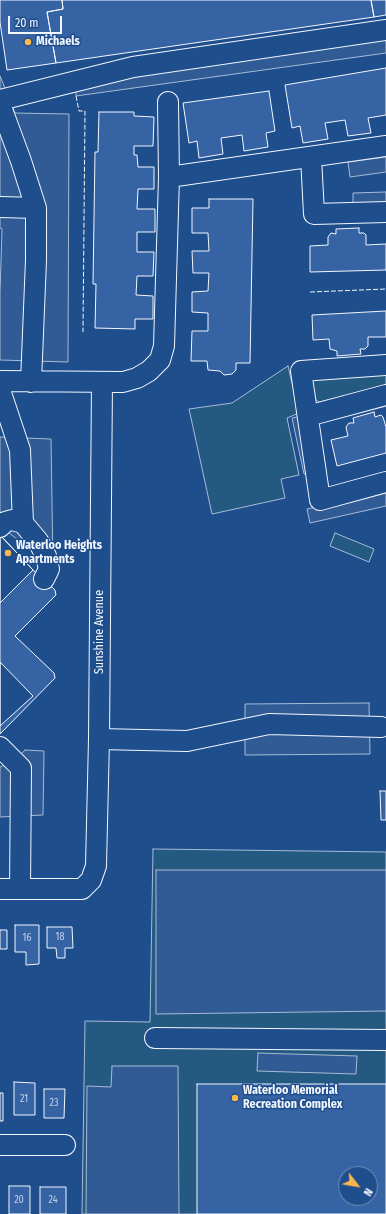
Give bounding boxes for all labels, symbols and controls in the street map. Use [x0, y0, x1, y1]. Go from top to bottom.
scale bar [10, 8, 64, 34]
text: 20 m [15, 16, 39, 30]
place label: Michaels [36, 35, 80, 49]
marker: Michaels [23, 37, 33, 47]
place label: Waterloo Heights Apartments [16, 539, 102, 567]
marker: Waterloo Heights Apartments [3, 548, 13, 558]
street label: Sunshine Avenue [93, 590, 107, 674]
house number: 18 [56, 931, 64, 943]
house number: 16 [23, 932, 31, 944]
place label: Waterloo Memorial Recreation Complex [243, 1084, 342, 1112]
house number: 21 [20, 1093, 28, 1105]
marker: Waterloo Memorial Recreation Complex [230, 1093, 240, 1103]
house number: 23 [50, 1097, 58, 1109]
north arrow [338, 1166, 378, 1206]
text: N [361, 1186, 375, 1198]
house number: 20 [14, 1194, 24, 1206]
house number: 24 [48, 1194, 58, 1206]

